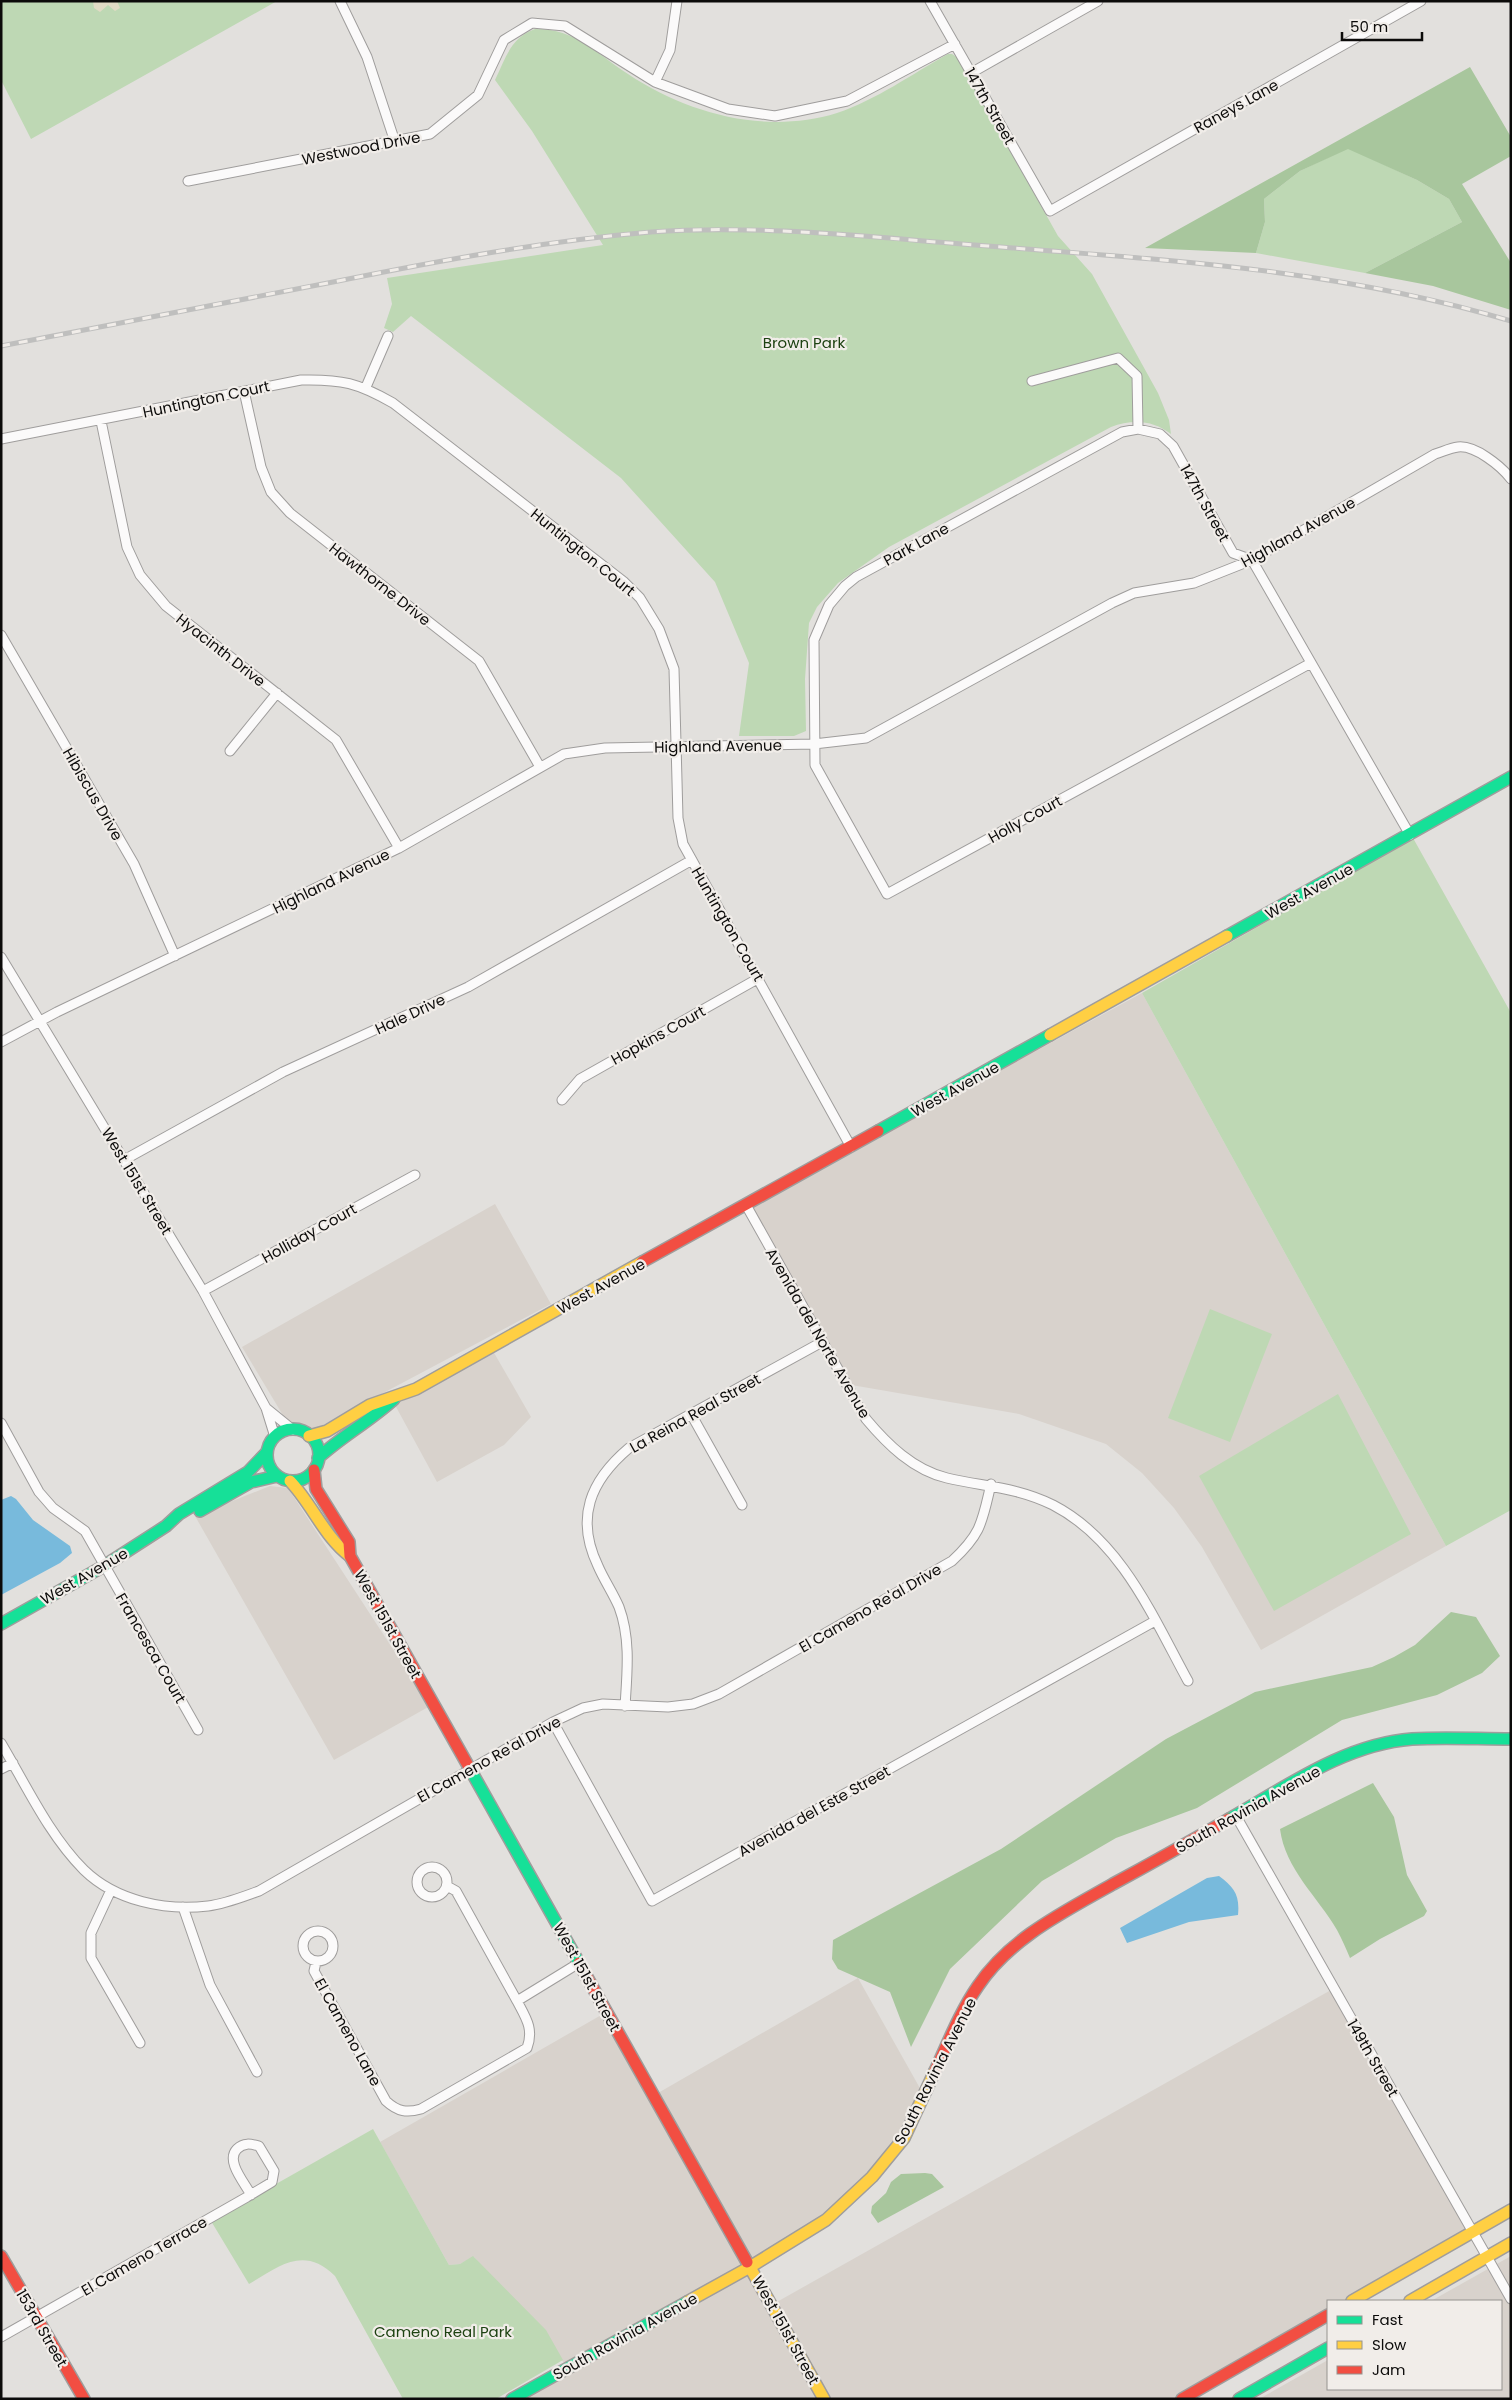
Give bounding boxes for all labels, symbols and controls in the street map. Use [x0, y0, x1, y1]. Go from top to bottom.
scale bar [1342, 10, 1422, 42]
text: 50 m [1350, 16, 1388, 37]
street label: 147th Street [960, 64, 1020, 148]
street label: Raneys Lane [1190, 74, 1282, 138]
street label: Westwood Drive [300, 126, 422, 170]
park label: Brown Park [763, 332, 845, 353]
street label: Huntington Court [141, 375, 271, 423]
street label: 147th Street [1175, 461, 1235, 545]
street label: Highland Avenue [1237, 492, 1359, 572]
street label: Huntington Court [526, 503, 640, 601]
street label: Park Lane [880, 517, 952, 571]
street label: Hawthorne Drive [325, 538, 435, 630]
street label: Hyacinth Drive [172, 608, 270, 692]
street label: Highland Avenue [654, 734, 782, 758]
street label: Hibiscus Drive [58, 744, 128, 844]
street label: Holly Court [984, 790, 1066, 848]
street label: Highland Avenue [269, 844, 393, 918]
street label: West Avenue [1261, 858, 1357, 924]
street label: Huntington Court [687, 863, 769, 985]
street label: Hale Drive [372, 989, 448, 1039]
street label: Hopkins Court [607, 1000, 709, 1070]
street label: West Avenue [907, 1056, 1003, 1122]
street label: West 151st Street [97, 1124, 177, 1238]
street label: Holliday Court [258, 1198, 360, 1268]
street label: Avenida del Norte Avenue [761, 1244, 875, 1422]
street label: West Avenue [553, 1253, 649, 1319]
street label: La Reina Real Street [626, 1368, 764, 1458]
street label: West Avenue [37, 1543, 131, 1609]
street label: El Cameno Re'al Drive [795, 1559, 945, 1657]
street label: West 151st Street [349, 1566, 427, 1682]
street label: Francesca Court [111, 1589, 191, 1707]
street label: El Cameno Re'al Drive [413, 1711, 565, 1807]
street label: Avenida del Este Street [734, 1760, 894, 1862]
street label: South Ravinia Avenue [1172, 1760, 1324, 1858]
street label: West 151st Street [548, 1919, 626, 2035]
street label: El Cameno Lane [310, 1974, 386, 2090]
street label: South Ravinia Avenue [889, 1994, 981, 2148]
street label: 149th Street [1342, 2015, 1404, 2101]
street label: El Cameno Terrace [77, 2211, 211, 2301]
street label: West 151st Street [747, 2272, 825, 2388]
street label: 153rd Street [11, 2285, 73, 2371]
street label: South Ravinia Avenue [549, 2287, 701, 2385]
legend [1327, 2300, 1502, 2390]
text: Fast [1372, 2309, 1403, 2330]
park label: Cameno Real Park [374, 2321, 512, 2342]
text: Slow [1372, 2334, 1407, 2355]
text: Jam [1372, 2359, 1406, 2380]

